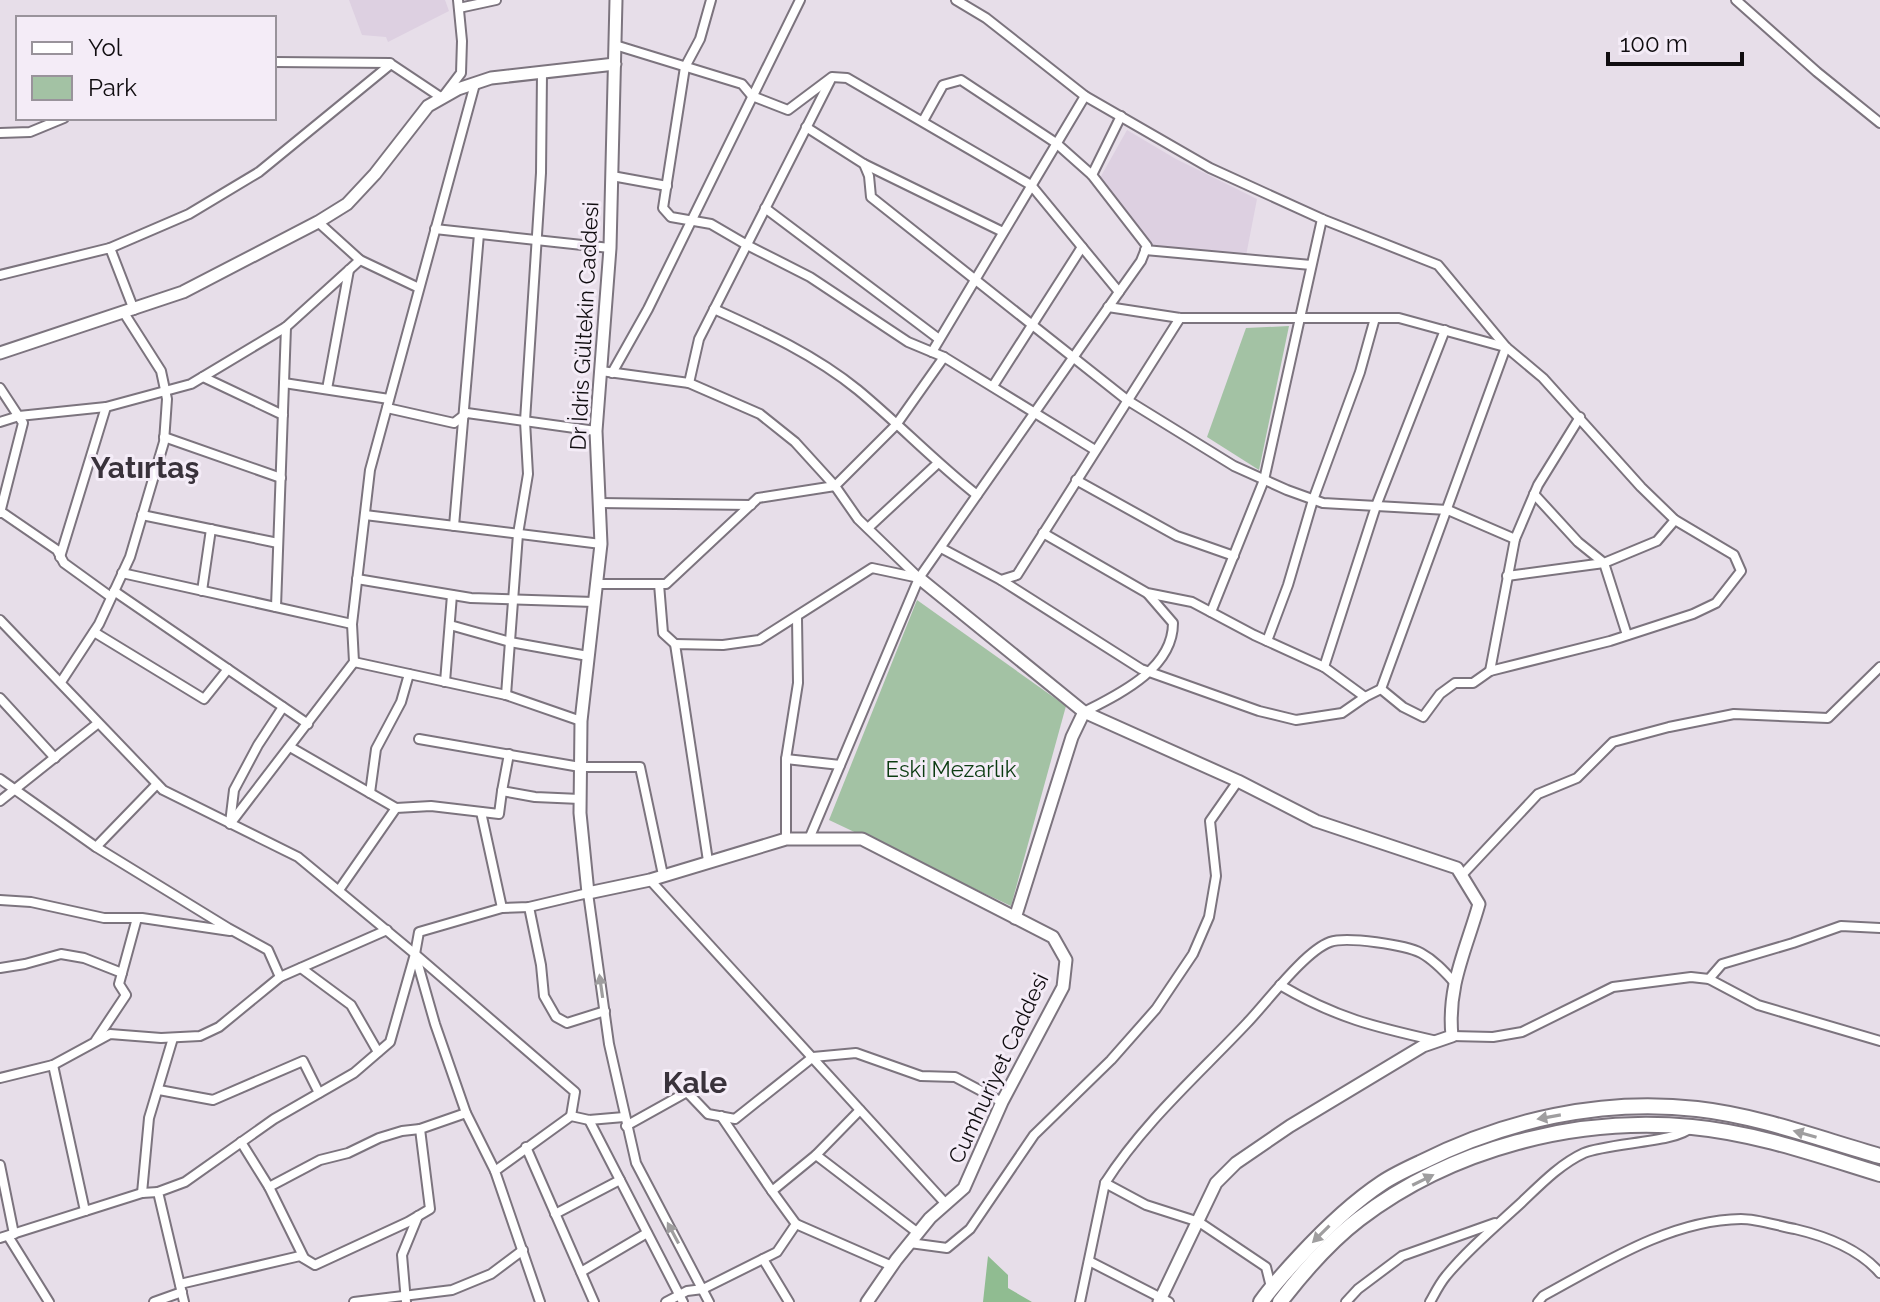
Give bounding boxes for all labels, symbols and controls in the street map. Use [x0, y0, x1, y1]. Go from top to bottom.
legend [16, 16, 276, 120]
scale bar [1608, 16, 1742, 66]
text: 100 m [1620, 29, 1688, 58]
text: Yol [88, 33, 123, 62]
text: Park [88, 73, 137, 102]
street label: Dr İdris Gültekin Caddesi [565, 201, 603, 451]
district label: Yatırtaş [91, 450, 199, 485]
park label: Eski Mezarlık [886, 756, 1017, 782]
street label: Cumhuriyet Caddesi [943, 969, 1053, 1167]
one-way arrow [594, 973, 607, 998]
district label: Kale [663, 1065, 727, 1100]
one-way arrow [1536, 1111, 1561, 1123]
one-way arrow [1793, 1127, 1817, 1140]
one-way arrow [1411, 1173, 1434, 1187]
one-way arrow [666, 1221, 679, 1244]
one-way arrow [1312, 1225, 1331, 1243]

